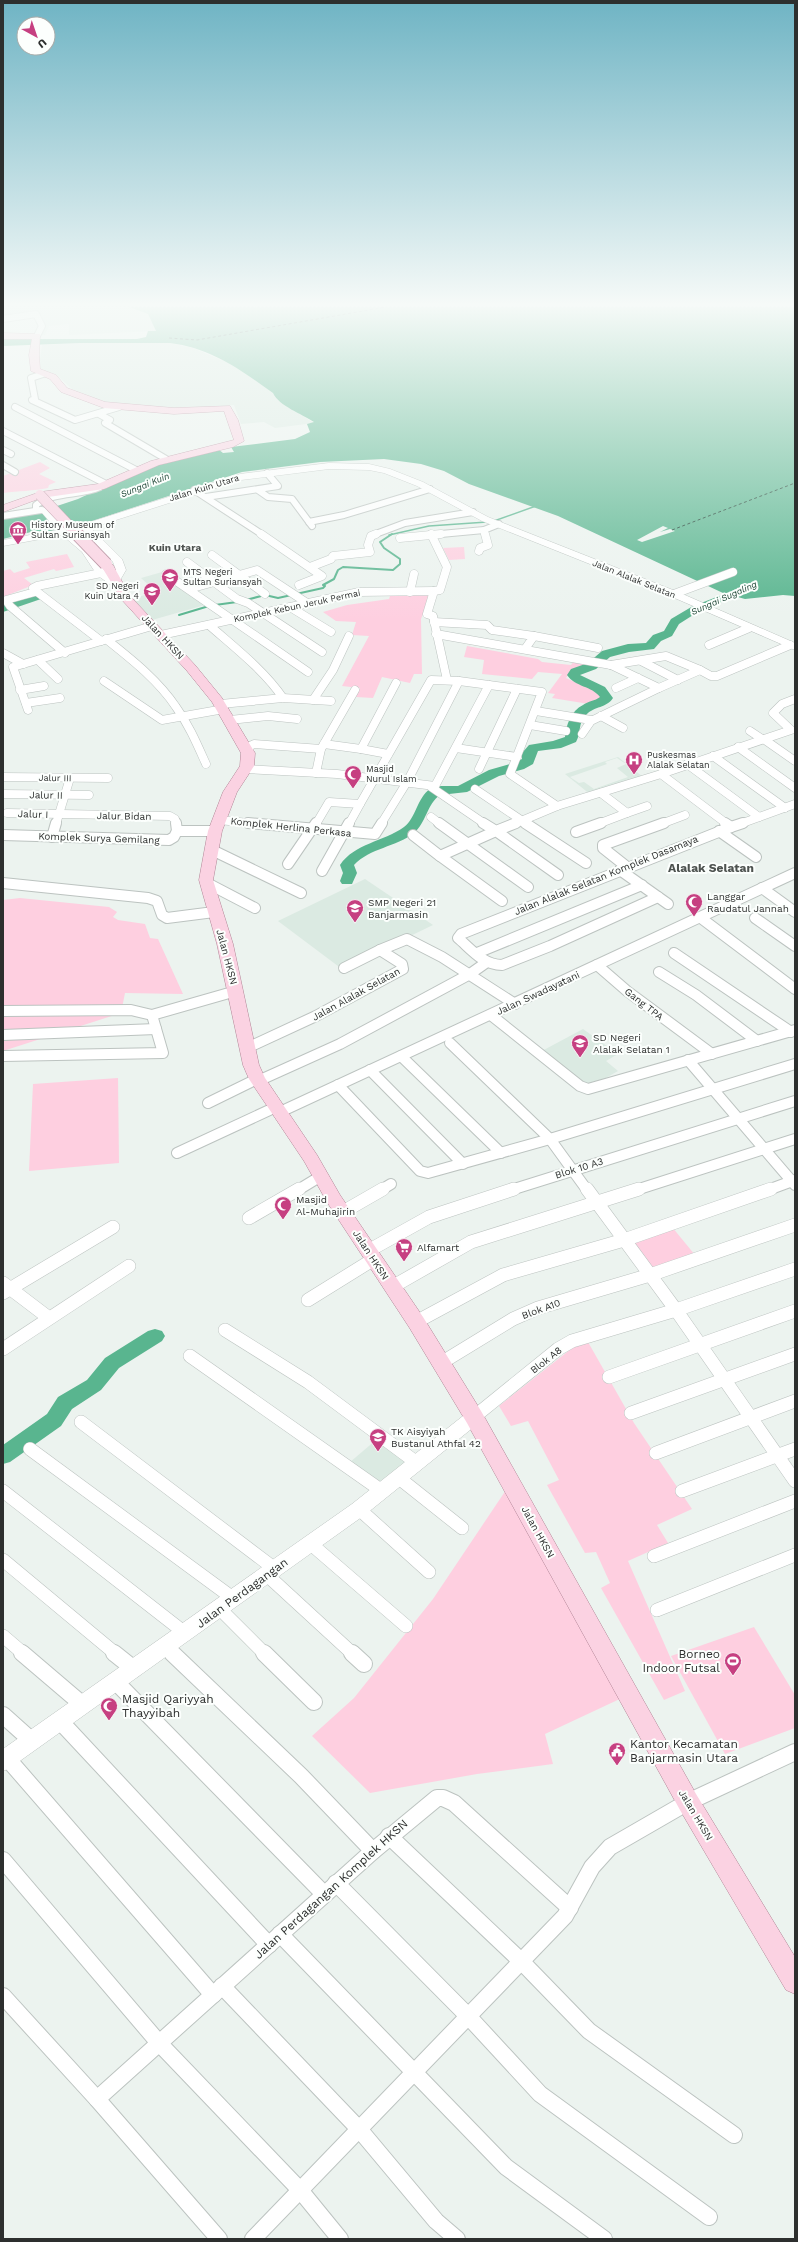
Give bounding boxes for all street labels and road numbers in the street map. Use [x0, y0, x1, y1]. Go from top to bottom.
street label: Jalan Kuin Utara [168, 473, 240, 503]
street label: Jalan Alalak Selatan [591, 558, 677, 600]
street label: Komplek Kebun Jeruk Permai [233, 588, 361, 624]
street label: Jalan HKSN [140, 612, 186, 662]
street label: Jalur III [38, 773, 72, 783]
street label: Jalur II [29, 789, 63, 801]
street label: Jalur I [18, 808, 48, 820]
street label: Jalur Bidan [96, 810, 152, 822]
street label: Komplek Herlina Perkasa [230, 815, 352, 839]
street label: Komplek Surya Gemilang [38, 830, 161, 846]
street label: Jalan Alalak Selatan Komplek Dasamaya [513, 833, 700, 917]
street label: Jalan HKSN [214, 928, 240, 986]
street label: Jalan Alalak Selatan [310, 965, 402, 1023]
street label: Jalan Swadayatani [495, 969, 581, 1017]
street label: Gang TPA [623, 986, 666, 1023]
street label: Blok 10 A3 [554, 1155, 605, 1181]
street label: Jalan HKSN [351, 1228, 391, 1282]
street label: Blok A10 [520, 1297, 562, 1321]
street label: Blok A8 [528, 1344, 564, 1376]
street label: Jalan HKSN [519, 1504, 557, 1560]
street label: Jalan Perdagangan [194, 1555, 290, 1631]
street label: Jalan HKSN [677, 1788, 715, 1842]
street label: Jalan Perdagangan Komplek HKSN [251, 1816, 411, 1962]

